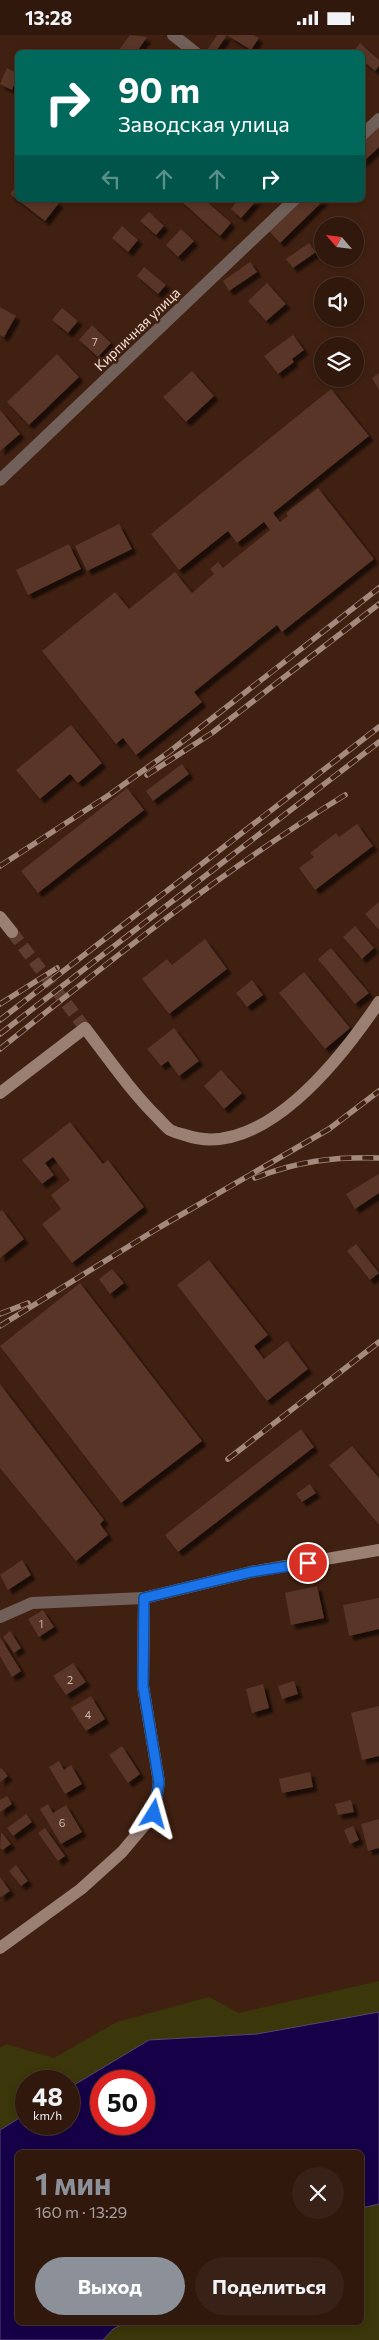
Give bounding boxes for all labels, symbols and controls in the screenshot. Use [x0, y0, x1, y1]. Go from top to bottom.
text: 13:28 [25, 6, 72, 29]
text: 90 m [118, 67, 200, 110]
icon: right [35, 70, 100, 135]
text: Заводская улица [118, 110, 290, 137]
icon: left [97, 165, 125, 193]
icon: ahead [150, 165, 178, 193]
icon: ahead [203, 165, 231, 193]
icon: right [256, 165, 284, 193]
north arrow [314, 217, 364, 267]
map controls [314, 217, 364, 387]
button: sound [314, 277, 364, 327]
street label: Кирпичная улица [91, 284, 183, 374]
house number: 7 [92, 335, 98, 348]
button: layers [314, 337, 364, 387]
pin [287, 1542, 329, 1584]
icon: arrive [294, 1549, 322, 1577]
house number: 1 [39, 1617, 43, 1630]
house number: 2 [67, 1673, 73, 1686]
house number: 4 [85, 1708, 92, 1721]
position arrow [127, 1787, 179, 1839]
house number: 6 [59, 1816, 66, 1829]
speed limit sign: 50 [90, 2070, 155, 2135]
text: 48 [32, 2081, 63, 2111]
text: km/h [33, 2108, 62, 2122]
text: 1 мин [35, 2164, 111, 2201]
button: close [292, 2167, 344, 2219]
text: 160 m · 13:29 [35, 2202, 127, 2221]
button: Выход [35, 2257, 185, 2315]
button: Поделиться [195, 2257, 344, 2315]

